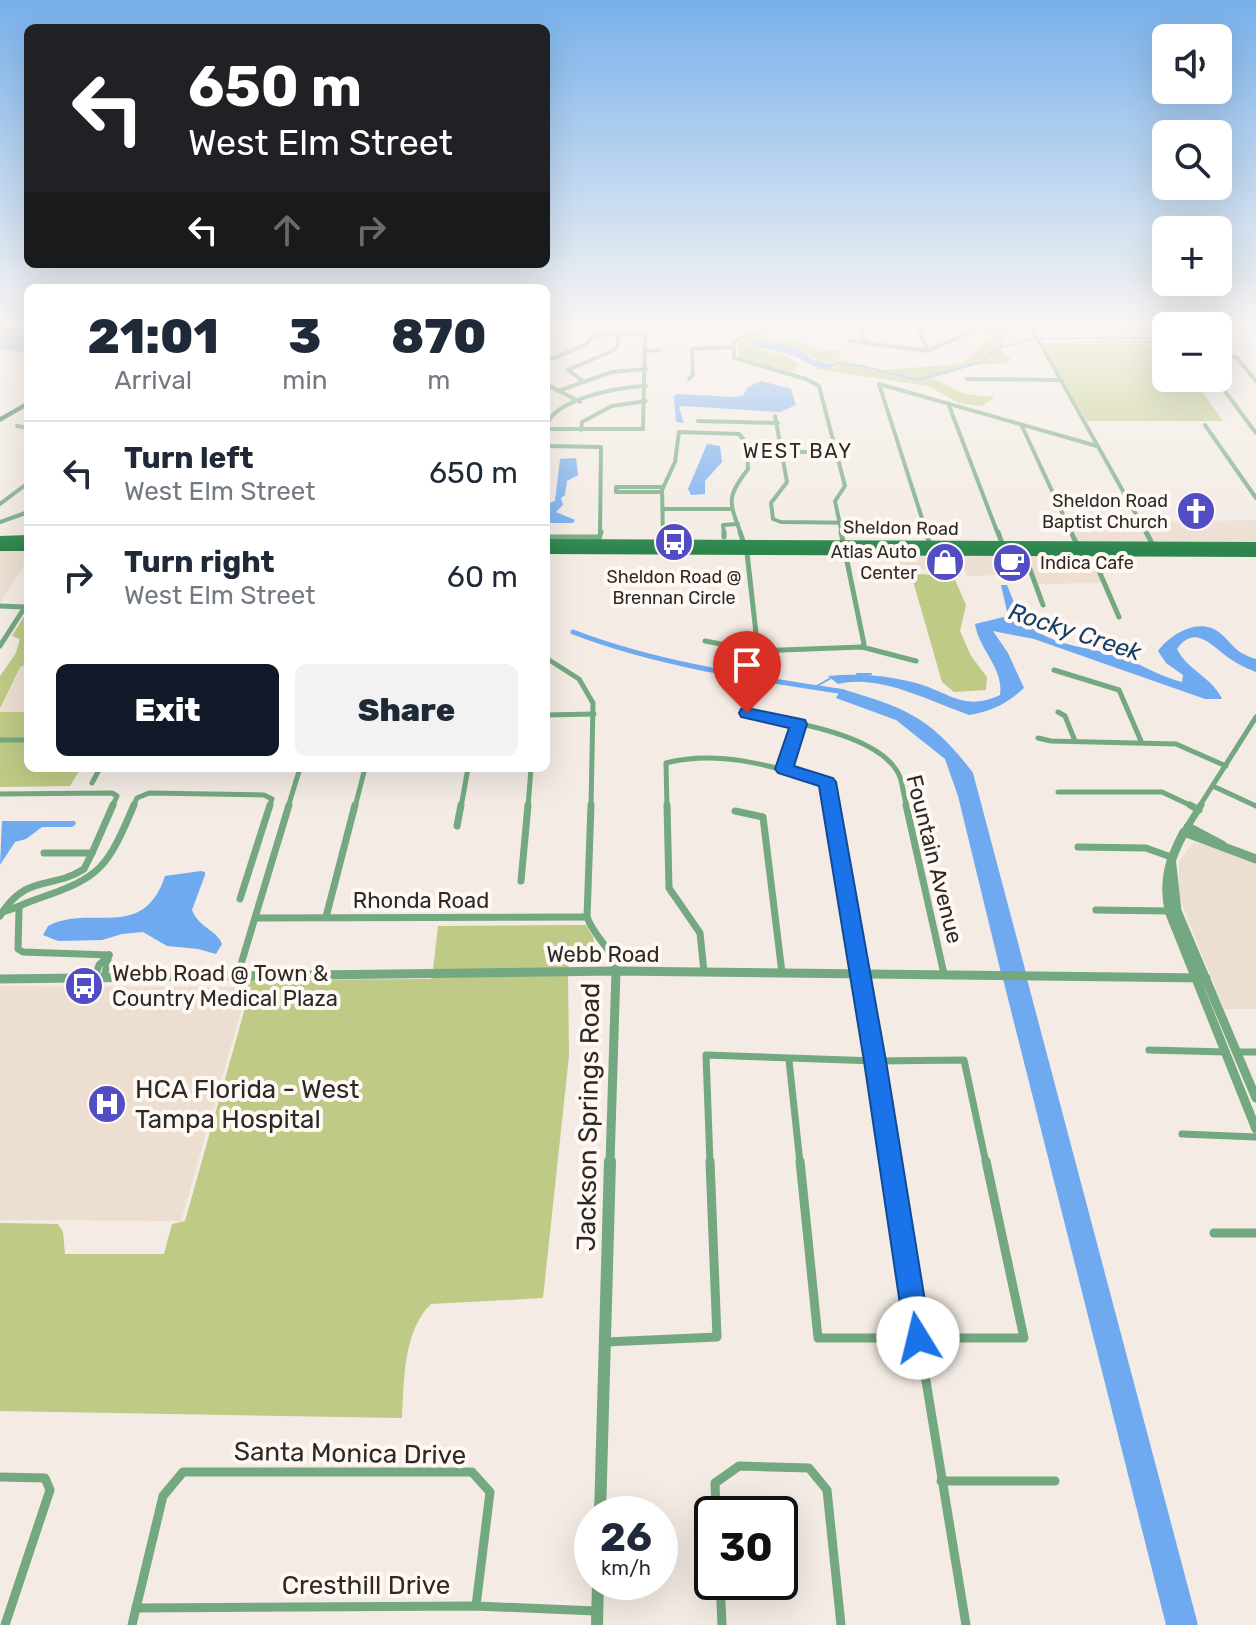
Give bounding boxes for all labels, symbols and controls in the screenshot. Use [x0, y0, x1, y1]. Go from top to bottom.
map controls [1152, 24, 1232, 392]
button: sound [1152, 24, 1232, 104]
text: 650 m [188, 54, 362, 120]
icon: left [56, 56, 160, 160]
button: search [1152, 120, 1232, 200]
text: West Elm Street [188, 121, 453, 164]
icon: left [181, 208, 225, 252]
icon: ahead [265, 208, 309, 252]
icon: right [349, 208, 393, 252]
button: + [1152, 216, 1232, 296]
text: 21:01 [87, 308, 219, 365]
text: 3 [288, 308, 321, 365]
text: 870 [391, 308, 487, 365]
button: − [1152, 312, 1232, 392]
text: Arrival [114, 365, 192, 396]
text: min [282, 365, 327, 396]
text: m [427, 365, 450, 396]
district label: WEST BAY [743, 439, 853, 463]
text: Turn left [124, 440, 254, 476]
icon: left [56, 451, 100, 495]
text: 650 m [429, 455, 518, 491]
text: West Elm Street [124, 476, 315, 507]
place label: Sheldon Road Baptist Church [1042, 490, 1168, 533]
church icon: Sheldon Road Baptist Church [1175, 490, 1217, 532]
street label: Sheldon Road [843, 516, 959, 540]
bus stop icon: Sheldon Road @ Brennan Circle [653, 521, 695, 563]
place label: Atlas Auto Center [831, 541, 917, 584]
shop icon: Atlas Auto Center [924, 541, 966, 583]
cafe icon: Indica Cafe [991, 542, 1033, 584]
text: Turn right [124, 544, 275, 580]
place label: Indica Cafe [1040, 552, 1134, 574]
icon: right [56, 555, 100, 599]
text: 60 m [447, 559, 518, 595]
place label: Sheldon Road @ Brennan Circle [606, 566, 742, 609]
text: West Elm Street [124, 580, 315, 611]
water label: Rocky Creek [1005, 597, 1145, 667]
pin [713, 631, 781, 713]
icon: arrive [725, 643, 769, 687]
button: Exit [56, 664, 279, 756]
button: Share [295, 664, 518, 756]
street label: Fountain Avenue [900, 772, 969, 946]
street label: Rhonda Road [353, 887, 489, 914]
street label: Webb Road [546, 941, 660, 968]
place label: Webb Road @ Town & Country Medical Plaza [112, 960, 338, 1012]
bus stop icon: Webb Road @ Town & Country Medical Plaza [63, 965, 105, 1007]
street label: Jackson Springs Road [571, 982, 606, 1252]
place label: HCA Florida - West Tampa Hospital [135, 1074, 359, 1135]
hospital icon: HCA Florida - West Tampa Hospital [86, 1083, 128, 1125]
position arrow [876, 1296, 960, 1380]
street label: Santa Monica Drive [234, 1436, 466, 1471]
speed limit sign: 30 [694, 1496, 798, 1600]
text: 26 [600, 1514, 652, 1561]
text: km/h [601, 1556, 651, 1580]
street label: Cresthill Drive [282, 1570, 450, 1601]

